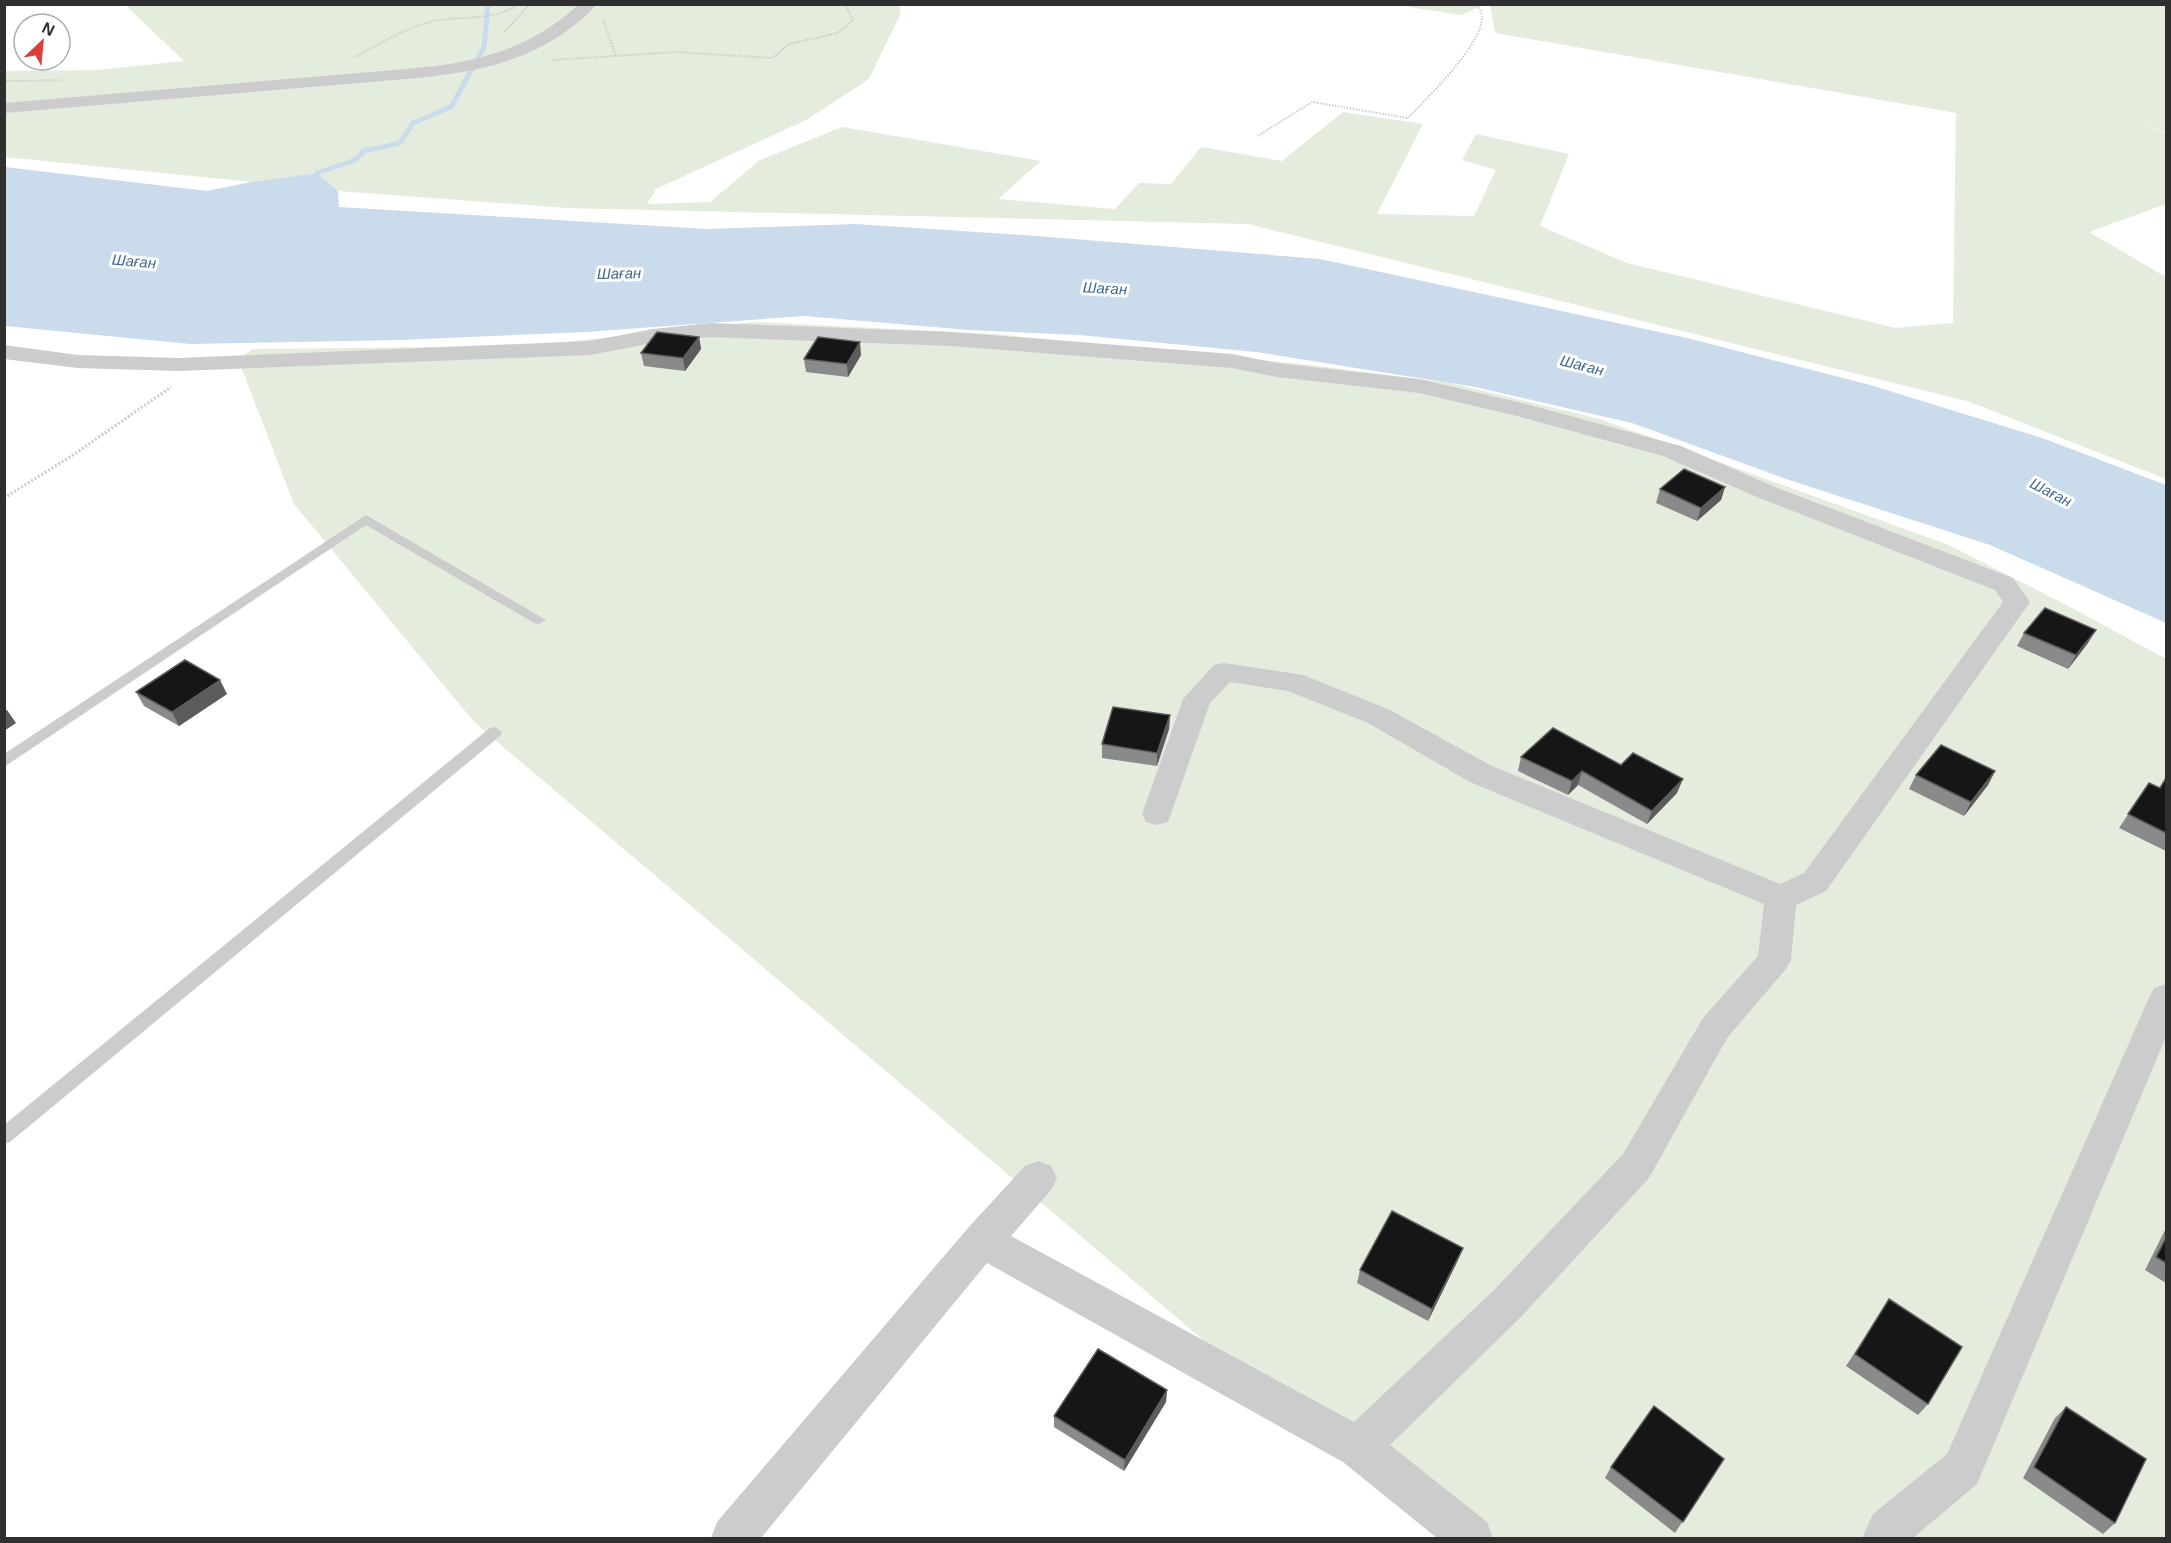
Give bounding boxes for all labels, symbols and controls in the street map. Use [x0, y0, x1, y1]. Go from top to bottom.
north arrow [12, 12, 72, 72]
text: N [39, 19, 57, 39]
water label: Шаған [111, 251, 157, 271]
water label: Шаған [597, 264, 641, 282]
water label: Шаған [1082, 278, 1128, 298]
water label: Шаған [1558, 351, 1606, 379]
water label: Шаған [2027, 474, 2075, 510]

